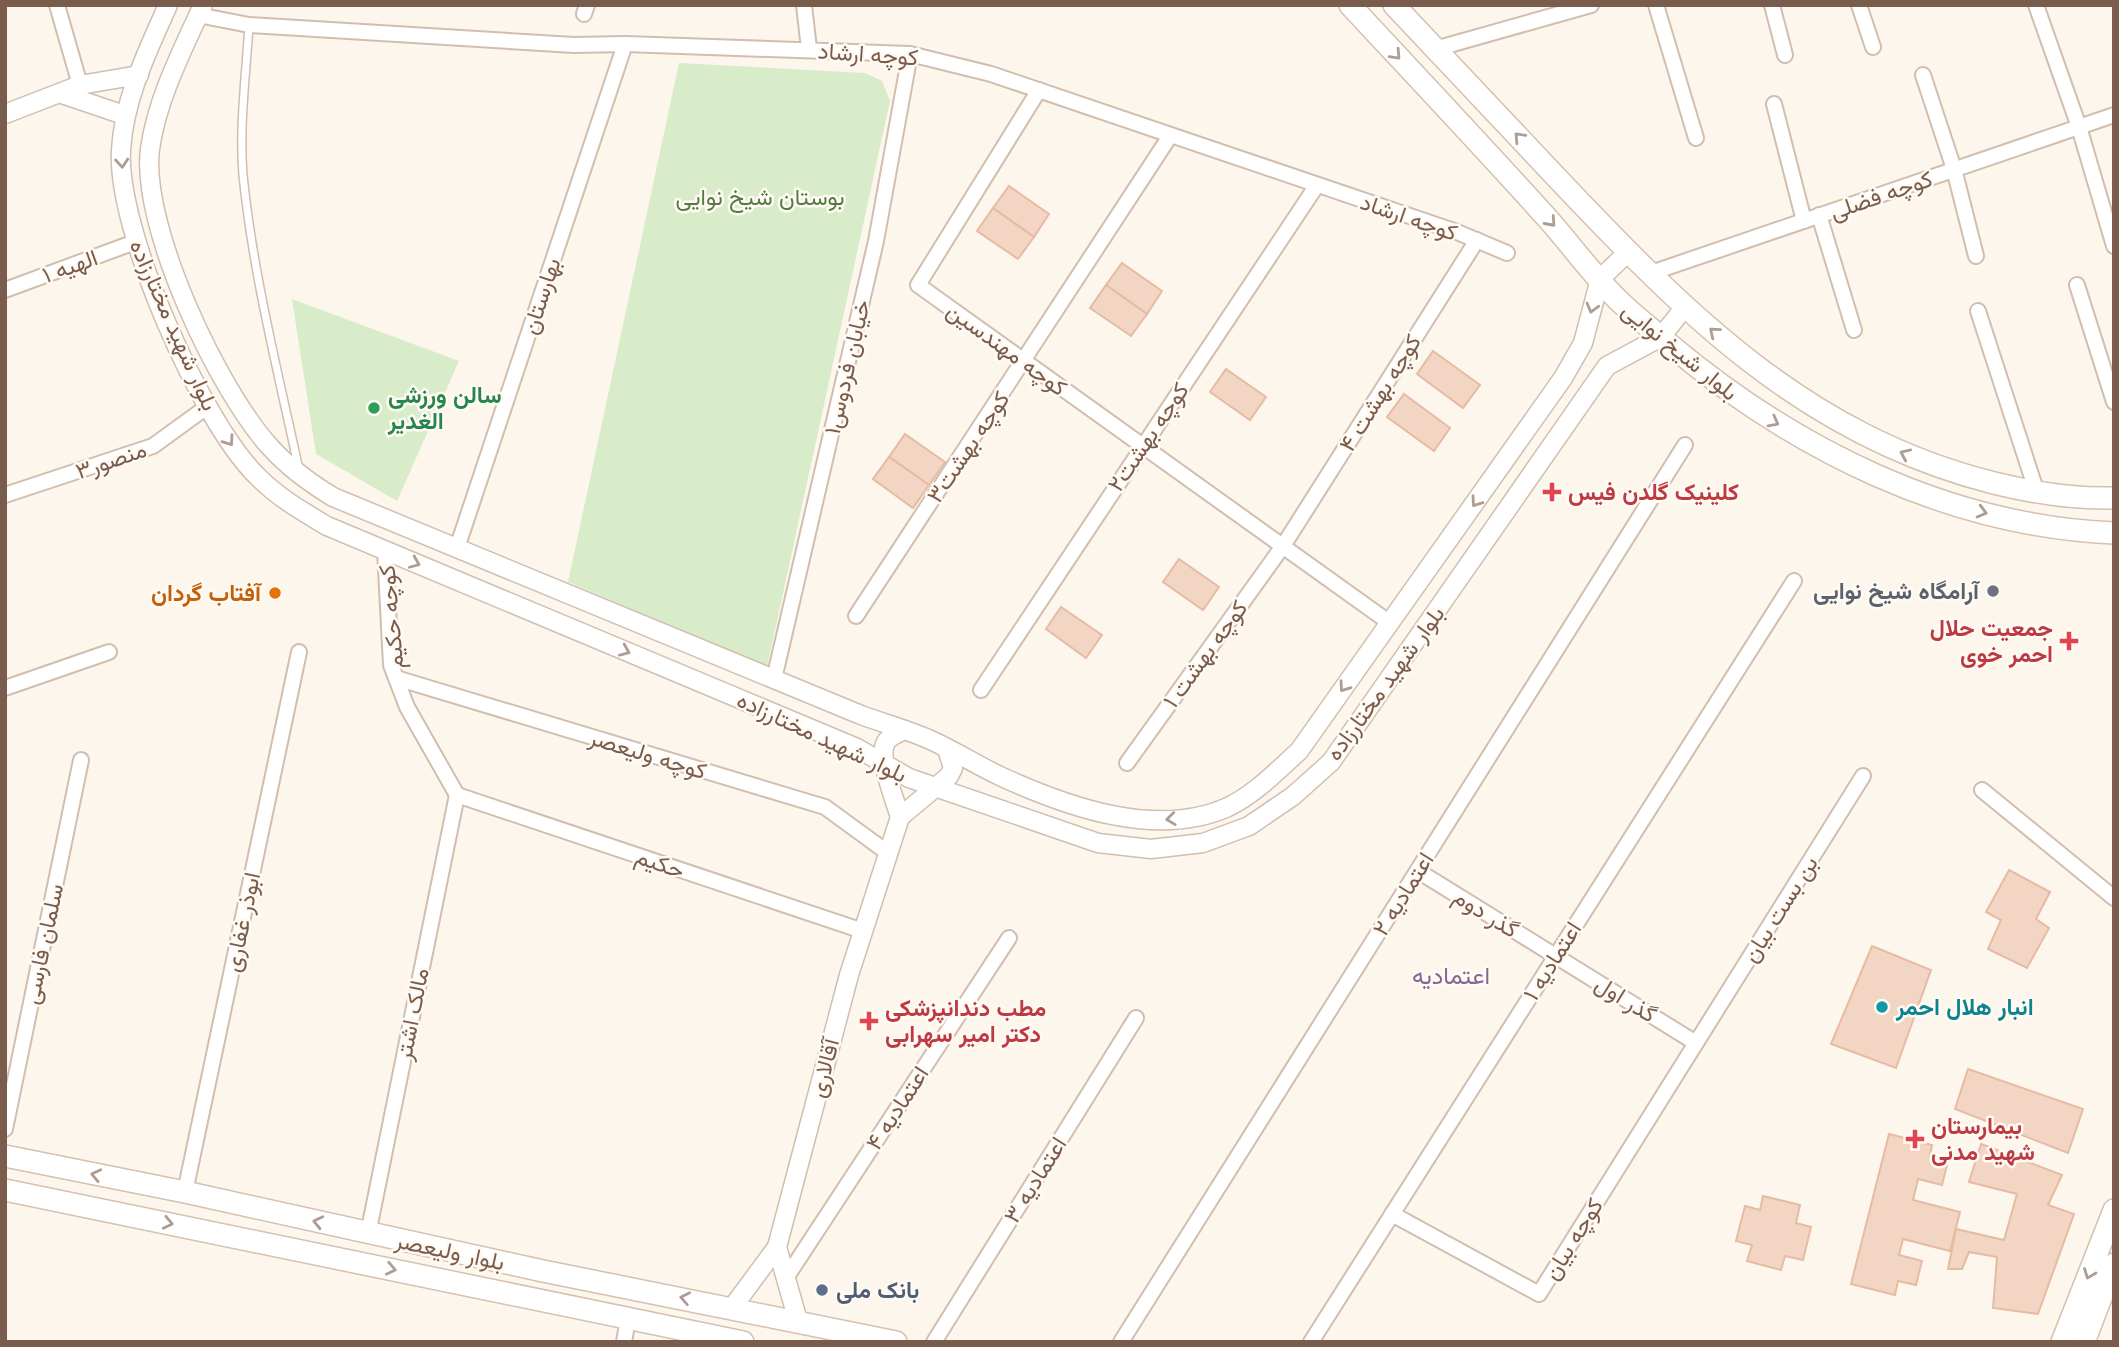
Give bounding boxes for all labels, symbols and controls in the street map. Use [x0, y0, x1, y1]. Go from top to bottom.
street label: کوچه ارشاد [817, 38, 919, 73]
one-way arrow [1388, 47, 1400, 60]
one-way arrow [1514, 132, 1527, 145]
one-way arrow [114, 157, 129, 168]
street label: کوچه فضلی [1826, 165, 1937, 227]
park label: بوستان شیخ نوایی [675, 184, 845, 213]
street label: کوچه ارشاد [1356, 188, 1461, 249]
one-way arrow [1542, 214, 1555, 227]
street label: بلوار شهید مختارزاده [123, 236, 223, 415]
street label: الهیه ۱ [39, 244, 102, 290]
street label: بهارستان [516, 254, 567, 338]
street label: بلوار شیخ نوایی [1615, 296, 1743, 408]
street label: خیابان فردوس۱ [819, 297, 877, 437]
street label: کوچه مهندسین [940, 297, 1072, 404]
one-way arrow [1586, 302, 1600, 314]
one-way arrow [1710, 328, 1723, 340]
street label: کوچه بهشت ۴ [1334, 330, 1429, 458]
street label: کوچه بهشت۲ [1102, 378, 1196, 498]
place label: سالن ورزشی الغدیر [387, 382, 502, 436]
street label: کوچه بهشت۳ [921, 387, 1017, 509]
marker: سالن ورزشی الغدیر [366, 400, 382, 416]
one-way arrow [1766, 414, 1779, 427]
one-way arrow [221, 433, 233, 445]
street label: منصور۳ [72, 436, 150, 486]
one-way arrow [1900, 448, 1912, 462]
place label: کلینیک گلدن فیس [1568, 479, 1739, 506]
marker: کلینیک گلدن فیس [1542, 482, 1562, 502]
one-way arrow [1472, 494, 1484, 507]
one-way arrow [1976, 504, 1988, 518]
one-way arrow [408, 555, 421, 569]
street label: کوچه حکیم [374, 564, 411, 670]
place label: آرامگاه شیخ نوایی [1813, 578, 1981, 607]
place label: آفتاب گردان [151, 580, 263, 608]
marker: آرامگاه شیخ نوایی [1985, 583, 2001, 599]
marker: آفتاب گردان [267, 585, 283, 601]
street label: کوچه بهشت ۱ [1157, 595, 1255, 714]
street label: بلوار شهید مختارزاده [1320, 601, 1451, 766]
place label: جمعیت حلال احمر خوی [1930, 615, 2053, 669]
marker: جمعیت حلال احمر خوی [2059, 631, 2079, 651]
one-way arrow [618, 643, 630, 657]
one-way arrow [1340, 679, 1352, 692]
street label: بلوار شهید مختارزاده [732, 686, 911, 790]
street label: کوچه ولیعصر [584, 724, 710, 787]
one-way arrow [1165, 811, 1176, 826]
street label: حکیم [631, 843, 688, 885]
street label: اعتمادیه ۲ [1367, 848, 1439, 940]
street label: بن بست بیان [1737, 851, 1824, 967]
street label: ابوذر غفاری [219, 870, 267, 975]
street label: سلمان فارسی [18, 881, 70, 1007]
street label: گذر دوم [1448, 883, 1523, 945]
street label: اعتمادیه ۱ [1518, 917, 1586, 1005]
district label: اعتمادیه [1412, 962, 1490, 990]
street label: مالک اشتر [390, 966, 436, 1064]
street label: گذر اول [1590, 970, 1661, 1029]
place label: انبار هلال احمر [1895, 994, 2034, 1022]
place label: مطب دندانپزشکی دکتر امیر سهرابی [885, 995, 1046, 1049]
marker: انبار هلال احمر [1874, 999, 1890, 1015]
marker: مطب دندانپزشکی دکتر امیر سهرابی [859, 1011, 879, 1031]
street label: آقالاری [804, 1034, 847, 1101]
street label: اعتمادیه ۴ [860, 1061, 934, 1155]
place label: بیمارستان شهید مدنی [1931, 1113, 2035, 1167]
marker: بیمارستان شهید مدنی [1905, 1129, 1925, 1149]
street label: اعتمادیه ۳ [998, 1132, 1072, 1228]
one-way arrow [90, 1169, 102, 1184]
street label: کوچه بیان [1538, 1194, 1611, 1286]
one-way arrow [162, 1215, 174, 1230]
one-way arrow [313, 1216, 325, 1231]
street label: بلوار ولیعصر [392, 1227, 507, 1277]
one-way arrow [385, 1261, 397, 1276]
one-way arrow [2083, 1267, 2097, 1279]
place label: بانک ملی [836, 1277, 919, 1304]
marker: بانک ملی [814, 1282, 830, 1298]
one-way arrow [679, 1292, 691, 1307]

